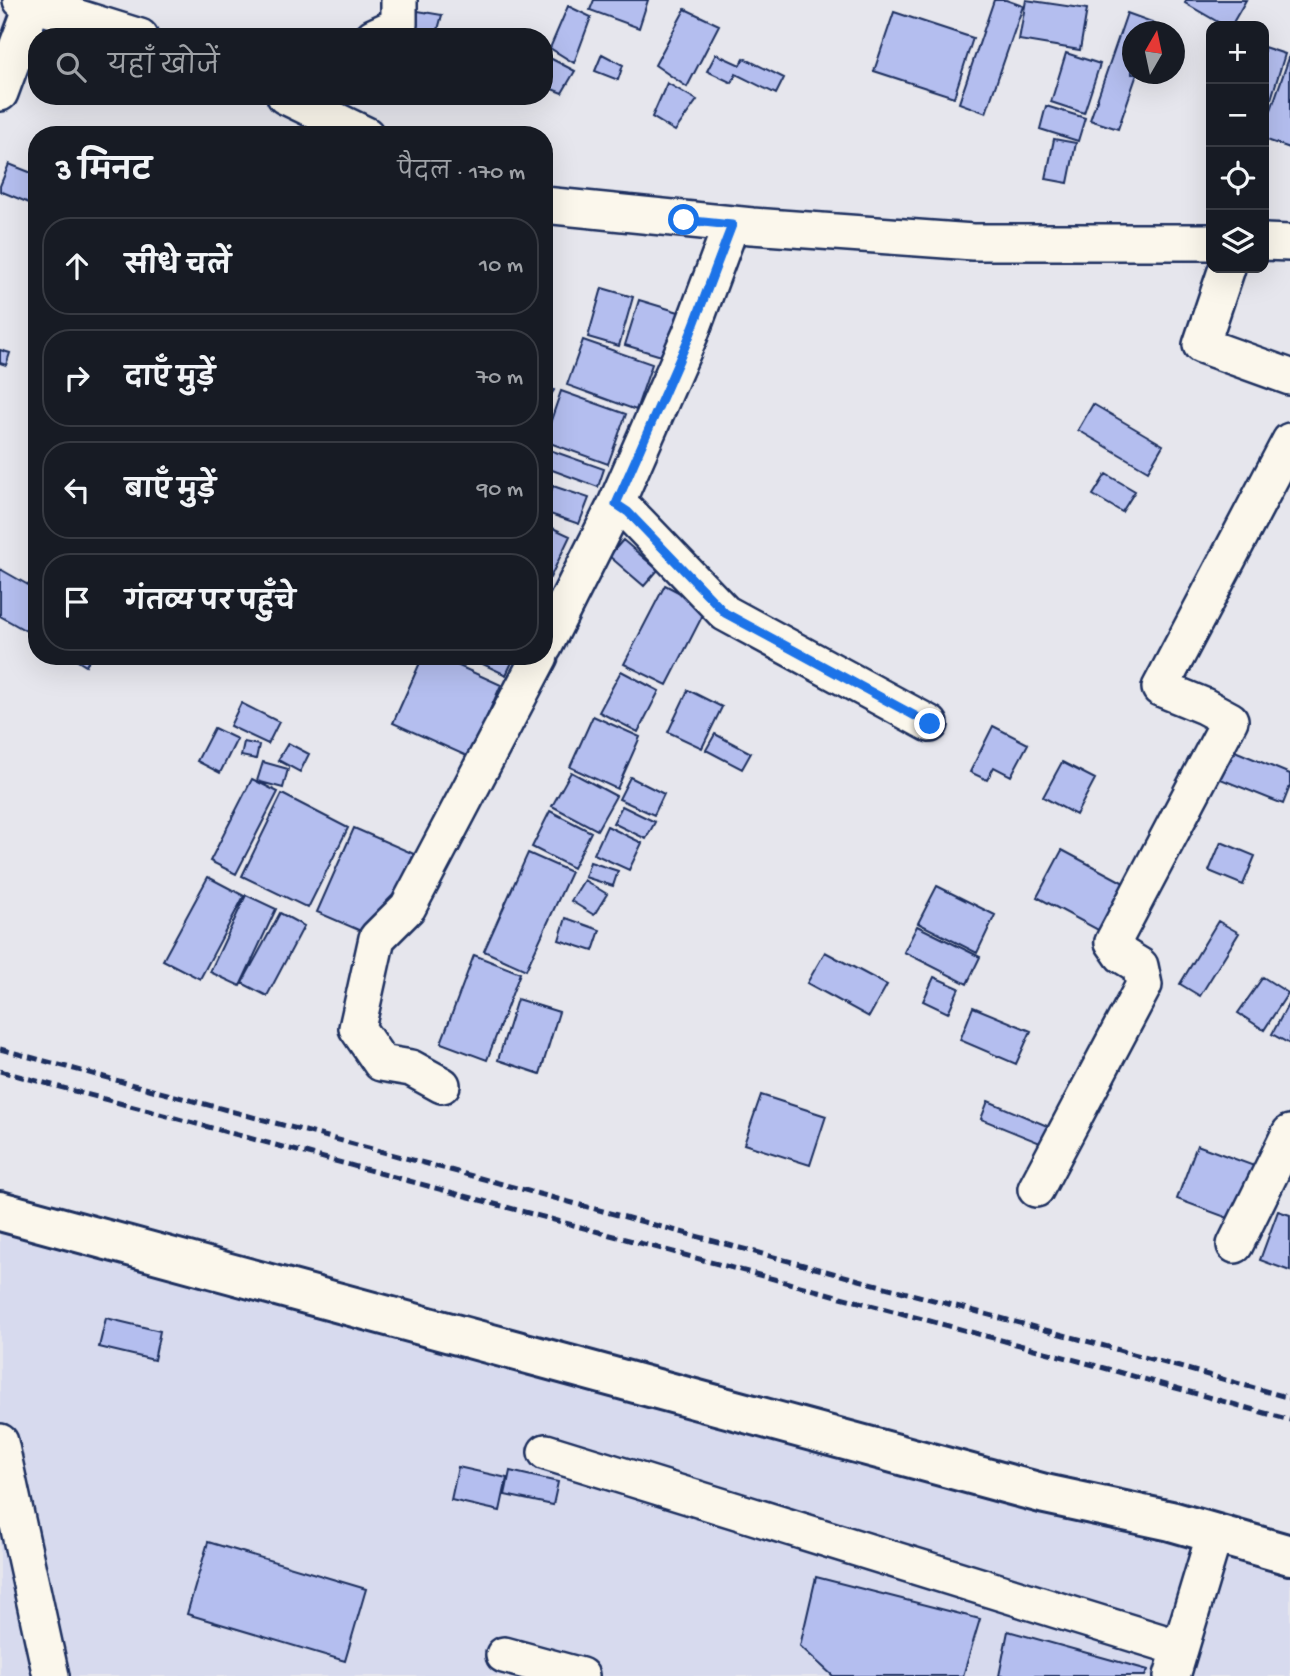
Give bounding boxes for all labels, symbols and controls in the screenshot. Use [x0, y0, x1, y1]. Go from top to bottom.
north arrow [1122, 21, 1185, 84]
map controls [1206, 21, 1269, 273]
button: + [1206, 21, 1269, 84]
search box [28, 28, 553, 105]
icon: search [52, 48, 90, 86]
text: यहाँ खोजें [108, 53, 219, 84]
button: − [1206, 84, 1269, 147]
button: locate [1206, 147, 1269, 210]
text: 3 मिनट [56, 156, 152, 191]
text: पैदल · 170 m [398, 160, 525, 187]
route start [668, 204, 699, 235]
button: layers [1206, 210, 1269, 273]
icon: ahead [58, 247, 96, 285]
text: सीधे चलें [125, 253, 231, 284]
text: 10 m [479, 253, 523, 280]
icon: right [58, 359, 96, 397]
text: दाएँ मुड़ें [125, 365, 215, 396]
text: 70 m [476, 365, 523, 392]
icon: left [58, 471, 96, 509]
text: बाएँ मुड़ें [125, 477, 216, 508]
text: 90 m [477, 477, 523, 504]
icon: arrive [58, 583, 96, 621]
text: गंतव्य पर पहुँचे [125, 589, 295, 620]
route end [914, 708, 945, 739]

